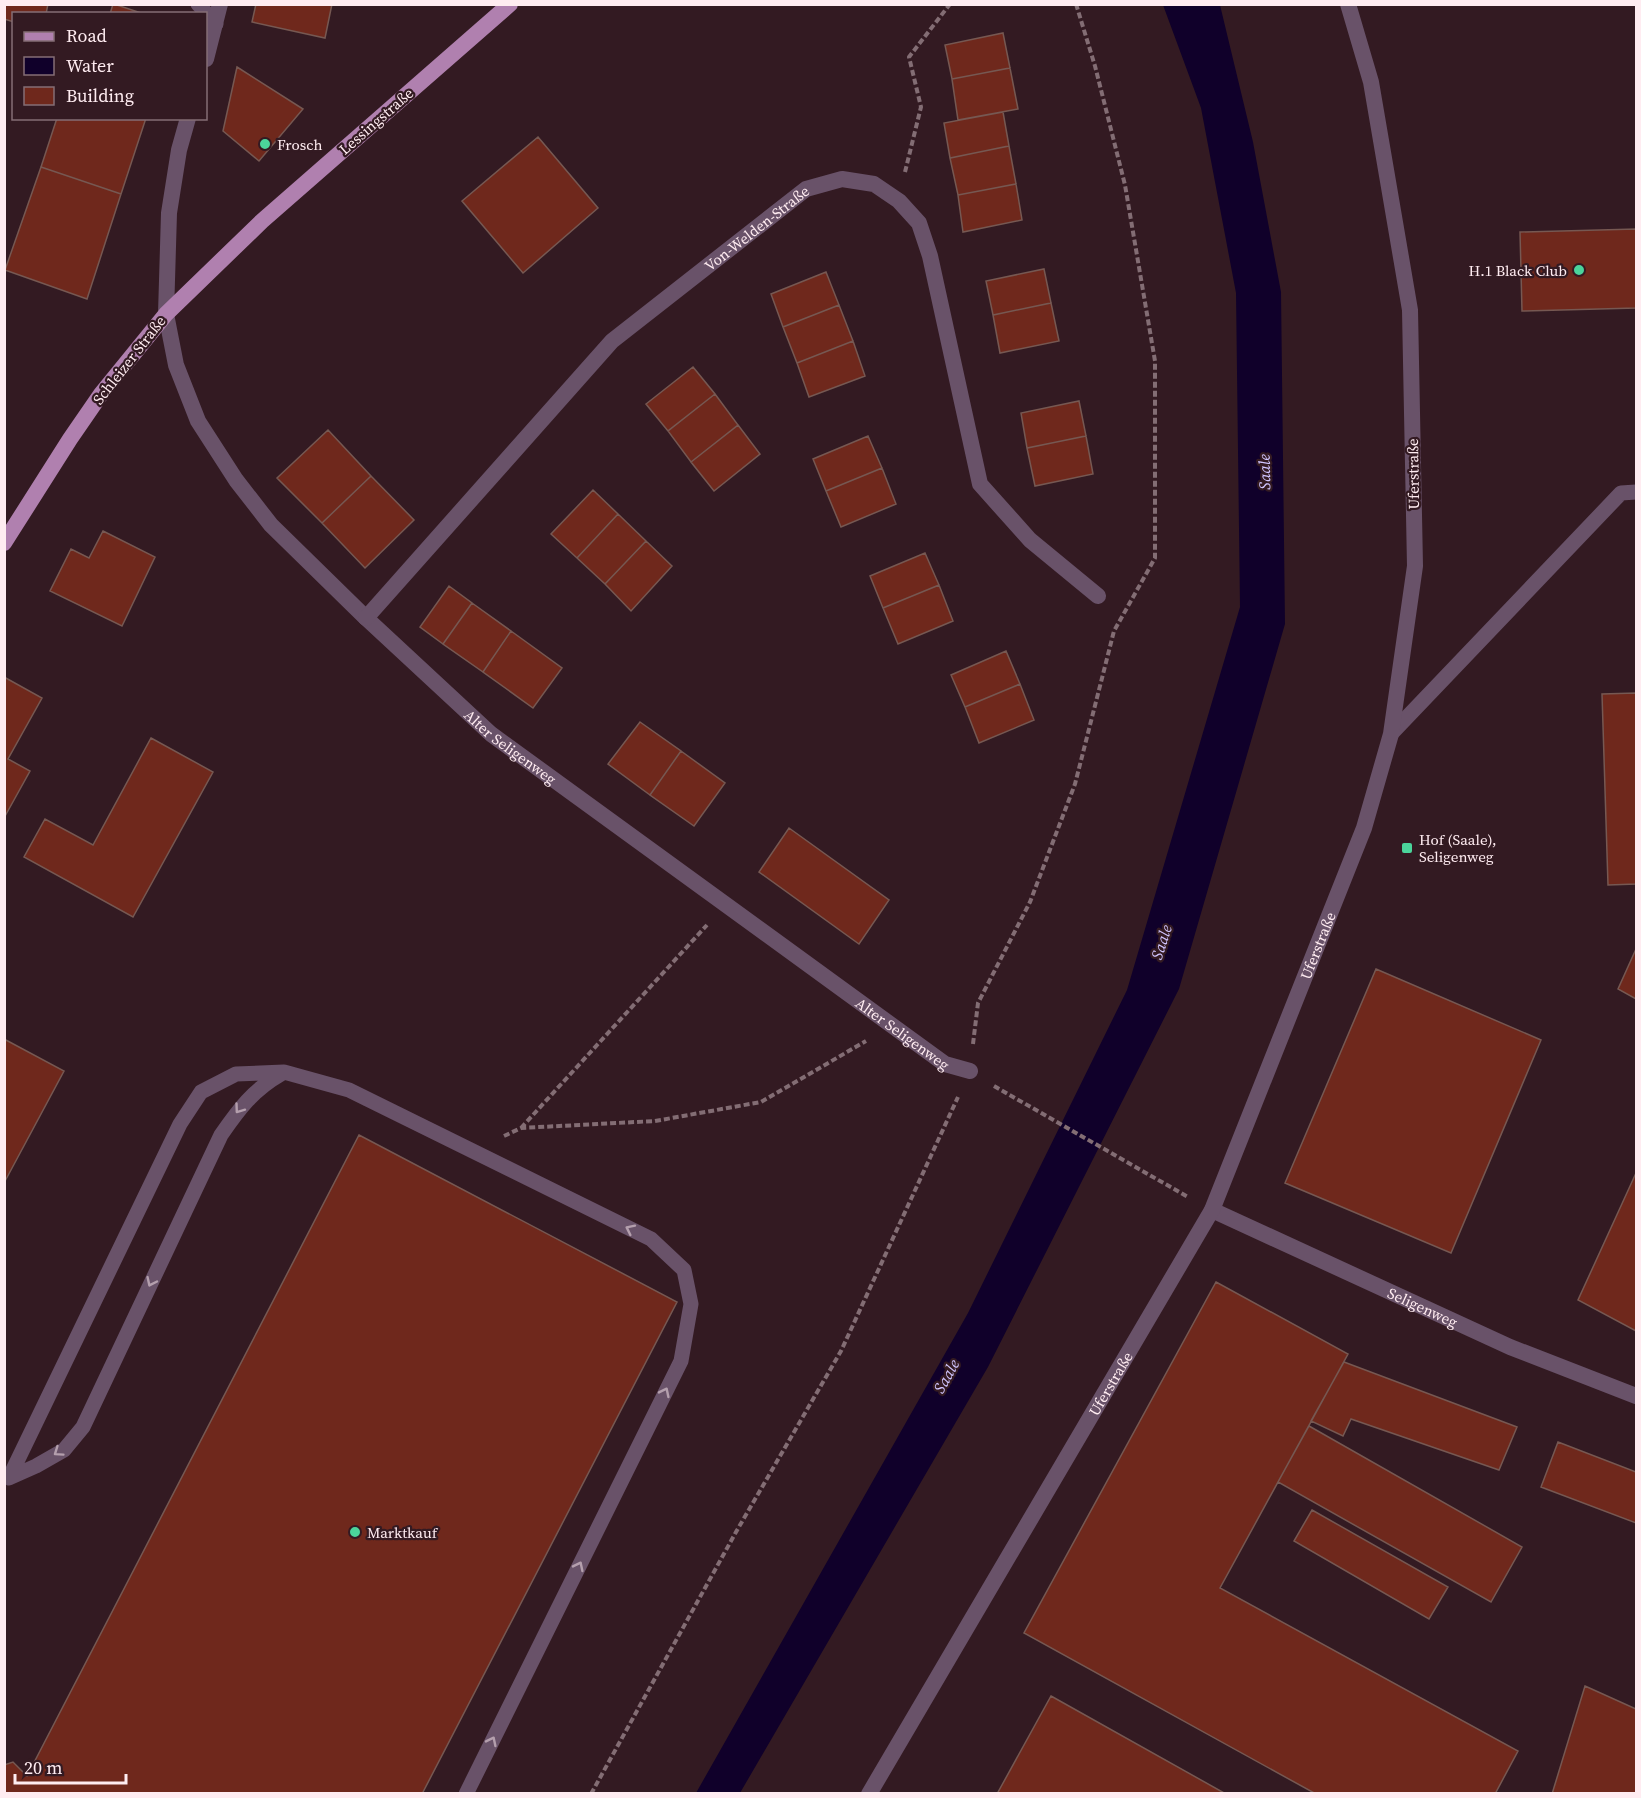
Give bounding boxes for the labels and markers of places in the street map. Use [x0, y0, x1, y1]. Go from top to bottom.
place label: Frosch [277, 134, 322, 155]
marker: Frosch [258, 137, 272, 151]
place label: H.1 Black Club [1468, 260, 1567, 281]
marker: H.1 Black Club [1572, 263, 1586, 277]
place label: Hof (Saale), Seligenweg [1419, 829, 1496, 867]
marker: Hof (Saale), Seligenweg [1400, 841, 1414, 855]
place label: Marktkauf [367, 1522, 439, 1543]
marker: Marktkauf [348, 1525, 362, 1539]

